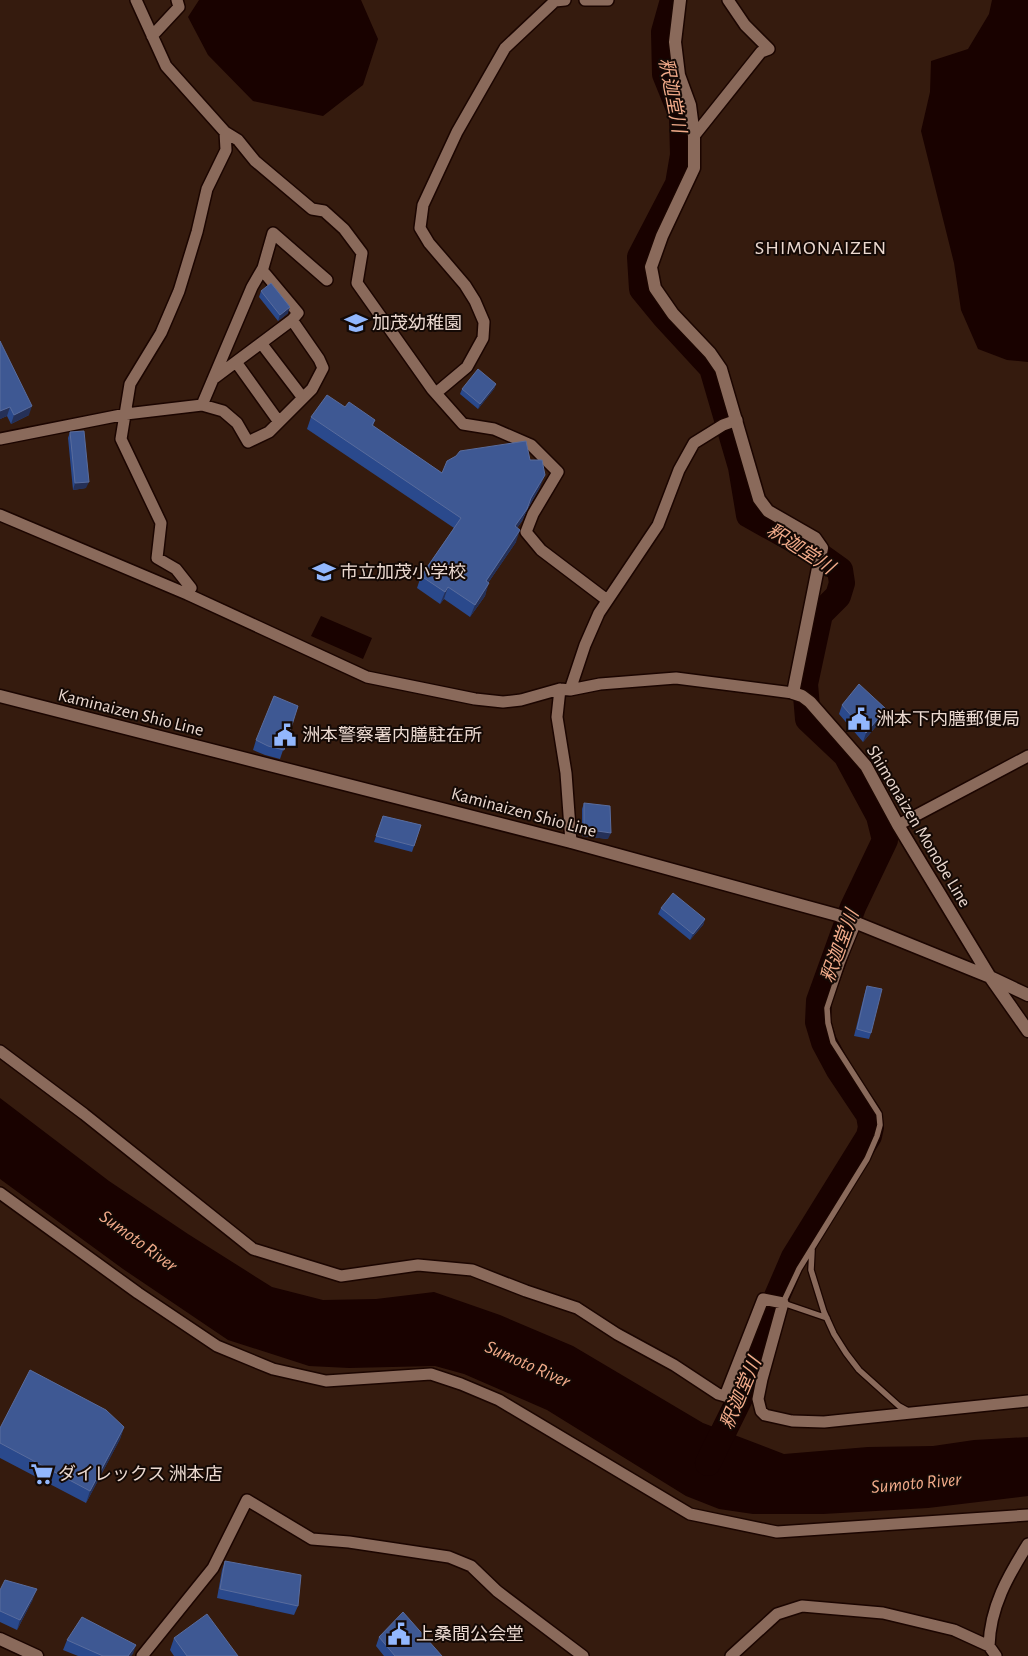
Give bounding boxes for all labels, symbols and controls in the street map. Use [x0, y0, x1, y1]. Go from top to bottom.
water label: 釈迦堂川 [655, 56, 689, 136]
district label: SHIMONAIZEN [755, 238, 887, 258]
school or university icon: 加茂幼稚園 [343, 310, 369, 336]
place label: 加茂幼稚園 [372, 313, 462, 333]
water label: 釈迦堂川 [763, 520, 839, 579]
school or university icon: 市立加茂小学校 [311, 559, 337, 585]
place label: 市立加茂小学校 [340, 562, 466, 582]
street label: Kaminaizen Shio Line [56, 686, 205, 740]
public building icon: 洲本下内膳郵便局 [846, 706, 872, 732]
place label: 洲本下内膳郵便局 [876, 709, 1020, 729]
public building icon: 洲本警察署内膳駐在所 [272, 722, 298, 748]
place label: 洲本警察署内膳駐在所 [302, 725, 482, 745]
street label: Shimonaizen Monobe Line [863, 742, 974, 911]
street label: Kaminaizen Shio Line [449, 785, 598, 841]
water label: 釈迦堂川 [818, 905, 863, 985]
water label: Sumoto River [96, 1207, 181, 1276]
water label: Sumoto River [482, 1337, 573, 1392]
water label: 釈迦堂川 [717, 1353, 766, 1432]
supermarket icon: ダイレックス 洲本店 [29, 1461, 55, 1487]
place label: ダイレックス 洲本店 [58, 1464, 222, 1484]
water label: Sumoto River [870, 1470, 963, 1497]
public building icon: 上桑間公会堂 [386, 1621, 412, 1647]
place label: 上桑間公会堂 [416, 1625, 524, 1644]

